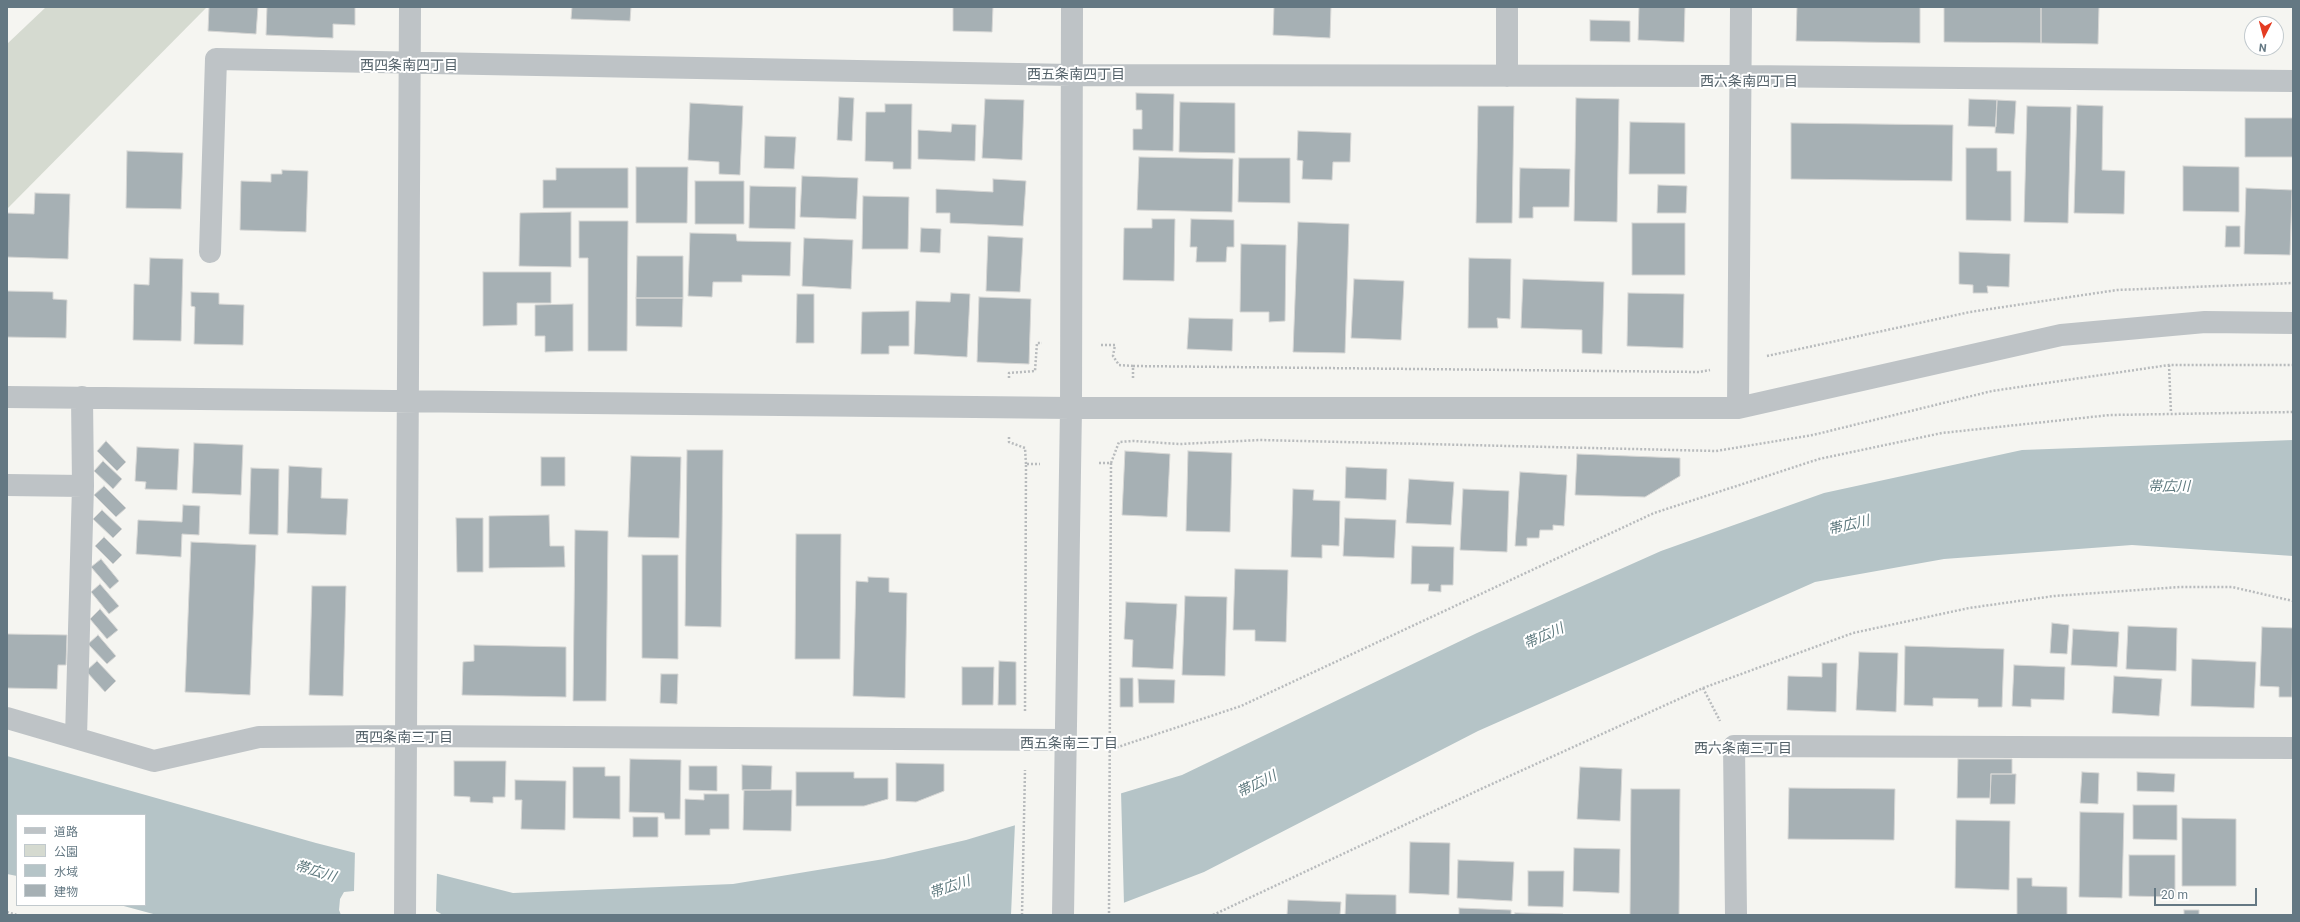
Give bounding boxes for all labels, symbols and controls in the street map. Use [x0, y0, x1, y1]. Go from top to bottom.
north arrow [2244, 16, 2284, 56]
text: N [2258, 41, 2267, 54]
district label: 西四条南四丁目 [360, 58, 458, 74]
district label: 西五条南四丁目 [1027, 67, 1125, 83]
district label: 西六条南四丁目 [1700, 74, 1798, 90]
water label: 帯広川 [2148, 479, 2190, 495]
water label: 帯広川 [1827, 513, 1871, 539]
water label: 帯広川 [1521, 621, 1567, 653]
district label: 西四条南三丁目 [355, 730, 453, 746]
district label: 西五条南三丁目 [1020, 736, 1118, 752]
district label: 西六条南三丁目 [1694, 741, 1792, 757]
water label: 帯広川 [1234, 768, 1280, 802]
legend [16, 814, 146, 906]
text: 道路 [54, 825, 78, 839]
text: 公園 [54, 845, 78, 859]
water label: 帯広川 [292, 858, 338, 886]
text: 水域 [54, 865, 78, 879]
water label: 帯広川 [927, 873, 973, 903]
scale bar [2156, 880, 2259, 906]
text: 建物 [54, 885, 78, 899]
text: 20 m [2161, 888, 2188, 902]

